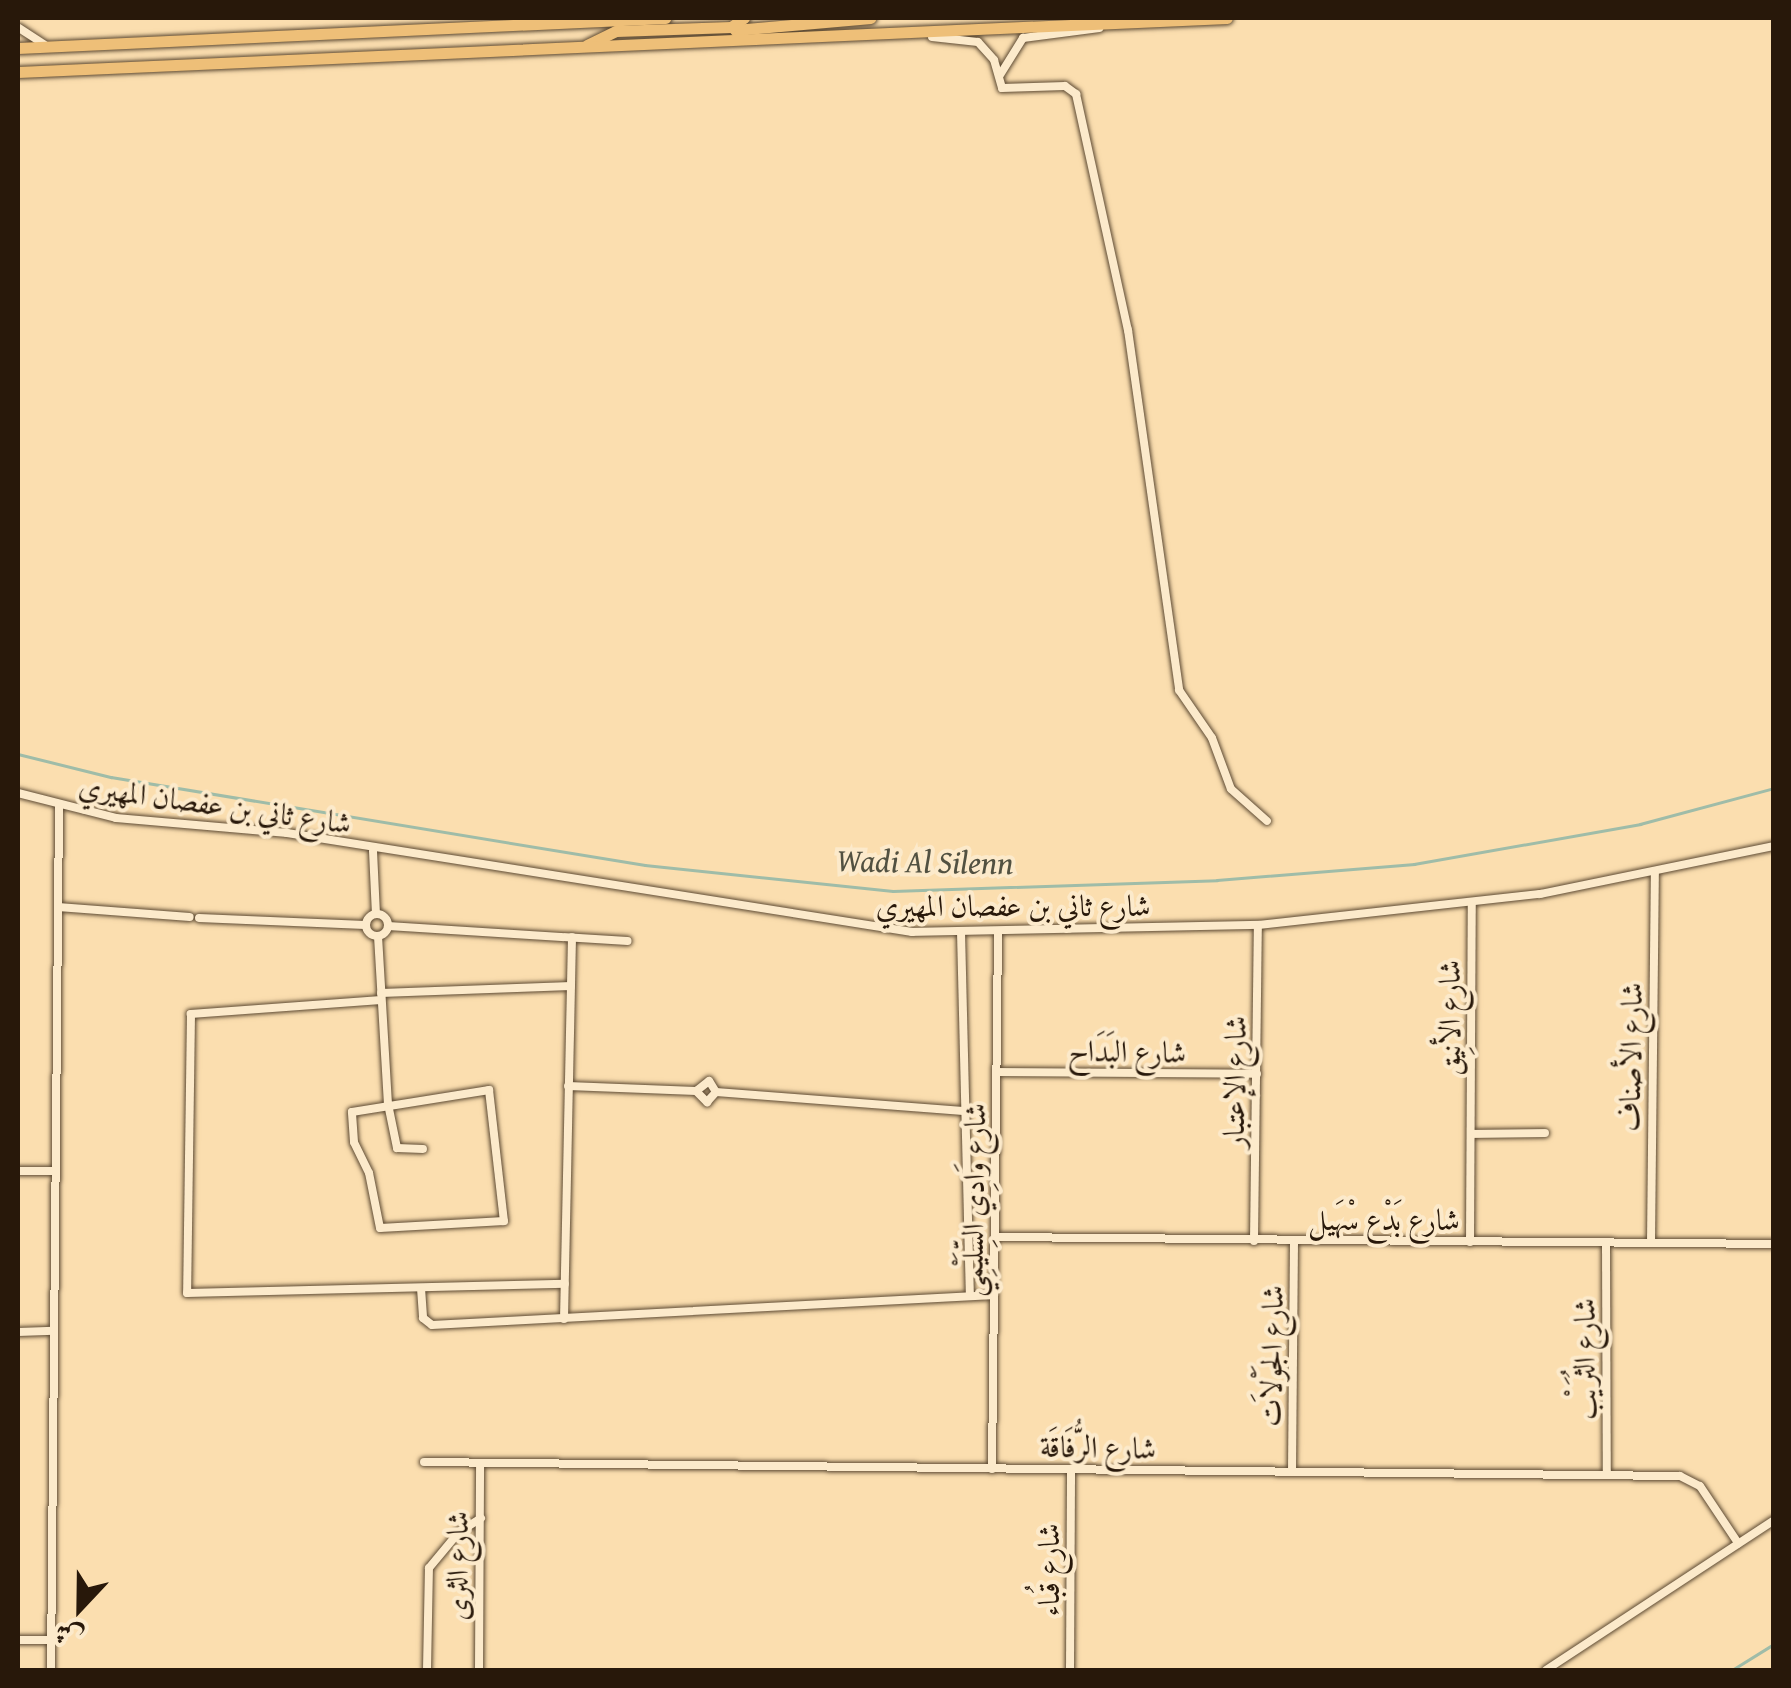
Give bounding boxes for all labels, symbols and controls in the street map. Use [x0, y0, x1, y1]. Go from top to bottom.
street label: شارع ثاني بن عفصان المهيري [76, 767, 354, 841]
water label: Wadi Al Silenn [836, 841, 1014, 883]
street label: شارع ثاني بن عفصان المهيري [875, 887, 1151, 923]
street label: شارع الأنِيق [1431, 960, 1467, 1076]
street label: شارع الأصناف [1611, 982, 1649, 1132]
street label: شارع الإعتبار [1215, 1016, 1253, 1148]
street label: شارع البَدَاح [1068, 1032, 1186, 1070]
street label: شارع وَادِي السِّلَيْمِي [953, 1103, 993, 1297]
street label: شارع بَدْع سْهَيل [1308, 1201, 1460, 1237]
street label: شارع الجَوْلاَت [1252, 1285, 1290, 1427]
street label: شارع الثُرَيْب [1566, 1298, 1602, 1420]
street label: شارع الرُّفَاقَة [1040, 1428, 1156, 1466]
street label: شارع الثرى [439, 1511, 475, 1621]
street label: شارع قُباء [1030, 1523, 1066, 1617]
north arrow [30, 1558, 130, 1658]
text: ش [48, 1612, 89, 1660]

